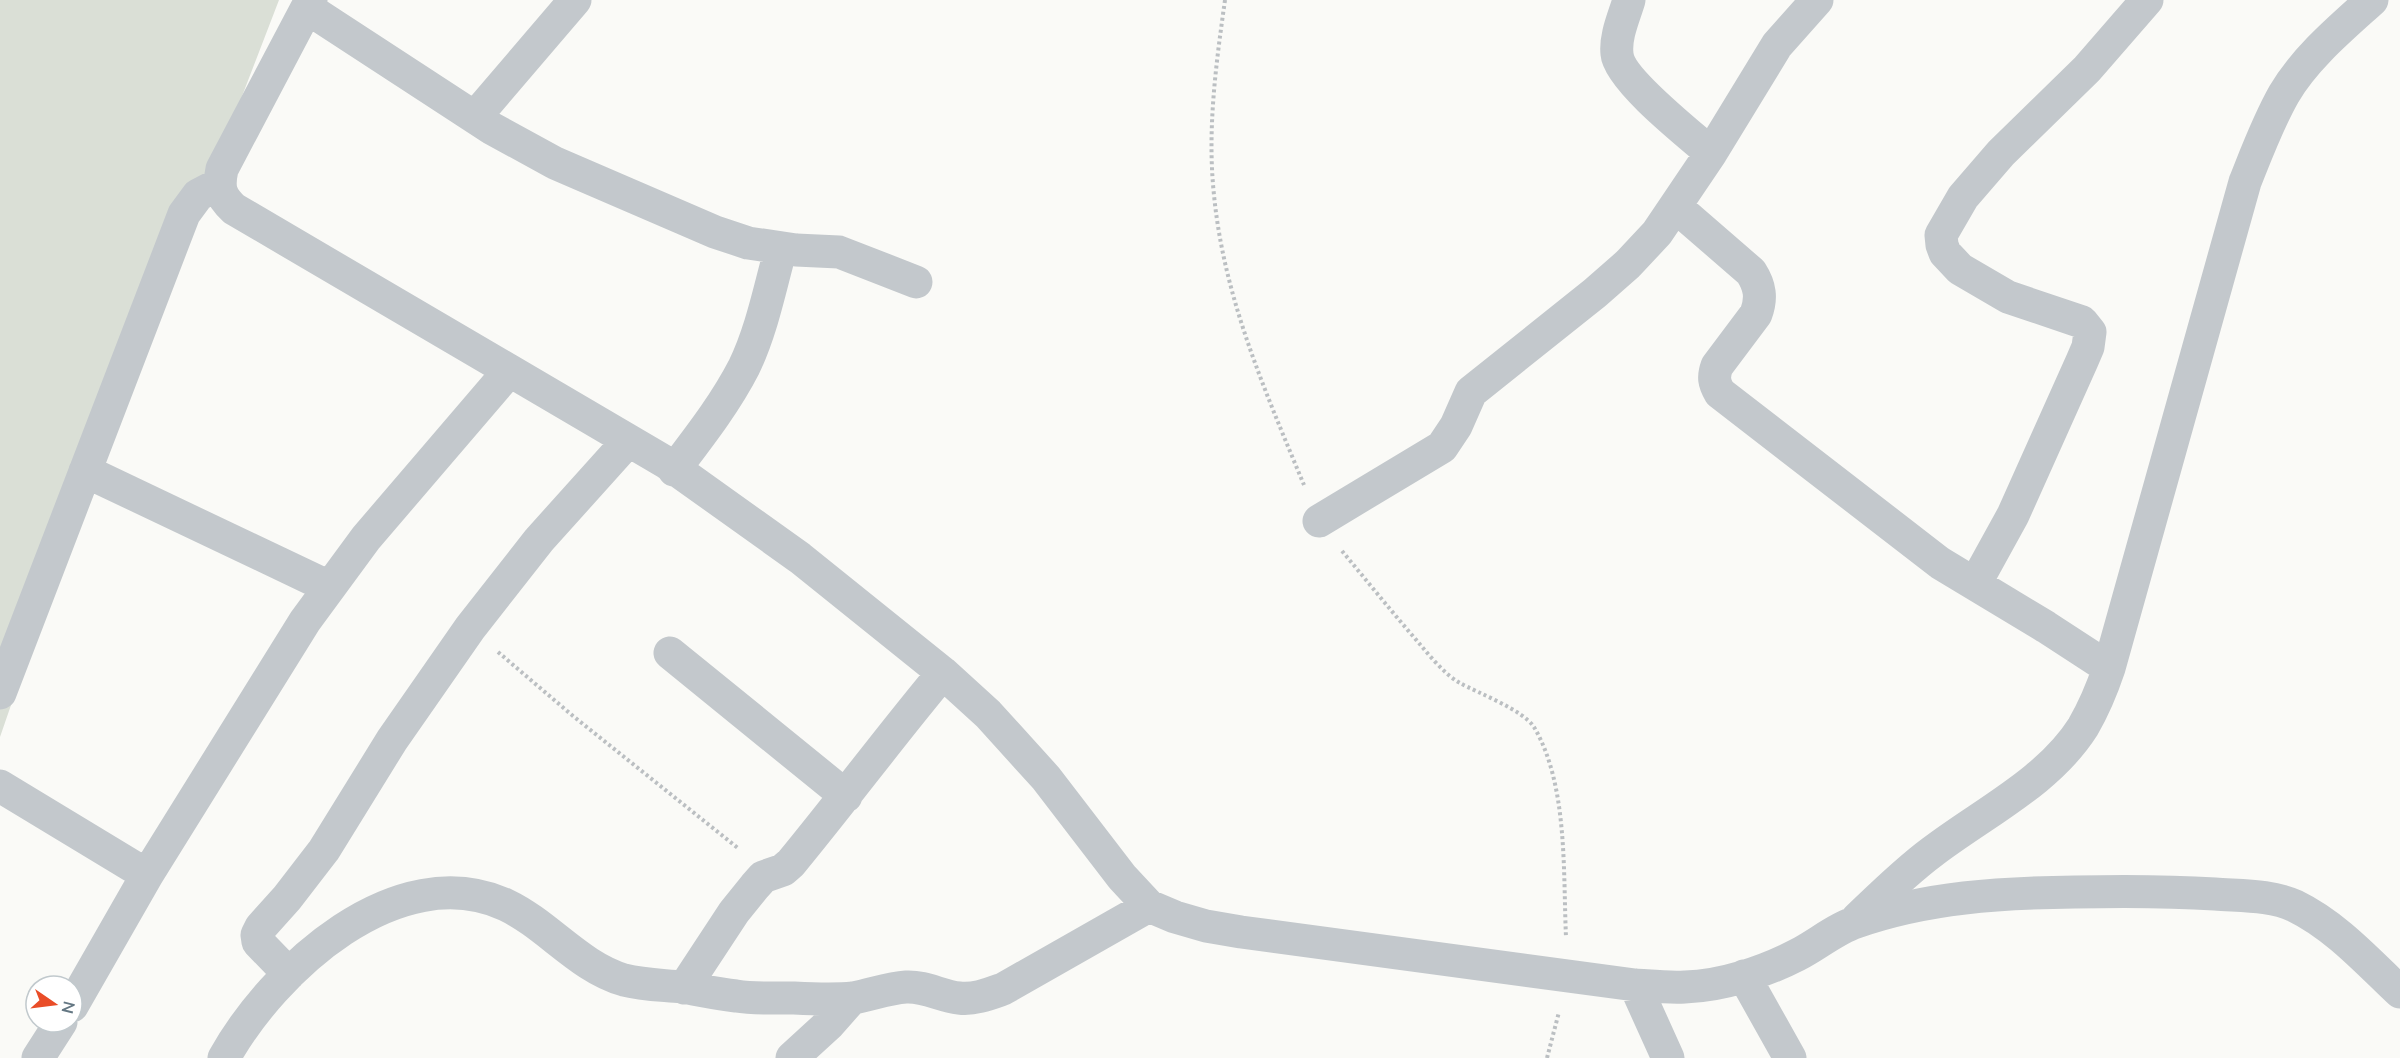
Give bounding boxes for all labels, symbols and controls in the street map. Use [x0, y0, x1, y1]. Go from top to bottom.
north arrow [24, 974, 84, 1034]
text: N [55, 999, 80, 1016]

